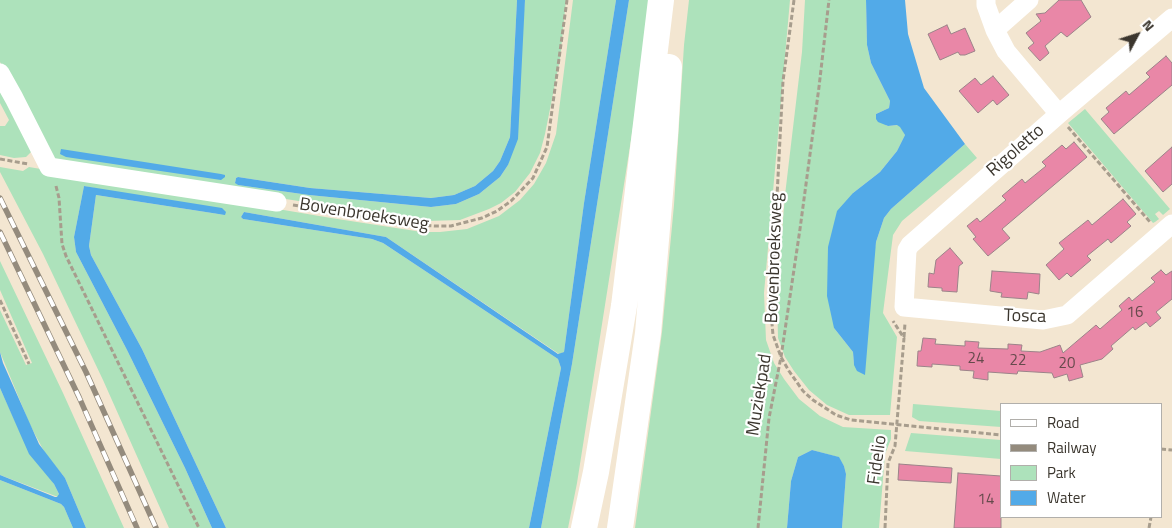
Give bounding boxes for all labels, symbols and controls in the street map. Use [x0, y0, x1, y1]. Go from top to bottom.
north arrow [1112, 10, 1162, 60]
text: N [1138, 15, 1160, 35]
street label: Rigoletto [983, 120, 1049, 182]
street label: Bovenbroeksweg [762, 192, 788, 324]
street label: Bovenbroeksweg [298, 194, 430, 236]
house number: 16 [1127, 304, 1143, 322]
street label: Tosca [1003, 305, 1047, 329]
house number: 24 [968, 350, 984, 368]
house number: 22 [1010, 352, 1026, 370]
street label: Muziekpad [743, 353, 777, 437]
house number: 20 [1059, 355, 1075, 373]
legend [1000, 403, 1162, 518]
text: Road [1047, 411, 1079, 434]
street label: Fidelio [864, 434, 892, 486]
text: Railway [1047, 436, 1097, 459]
text: Park [1047, 461, 1076, 484]
text: Water [1047, 486, 1086, 509]
house number: 14 [978, 491, 994, 509]

